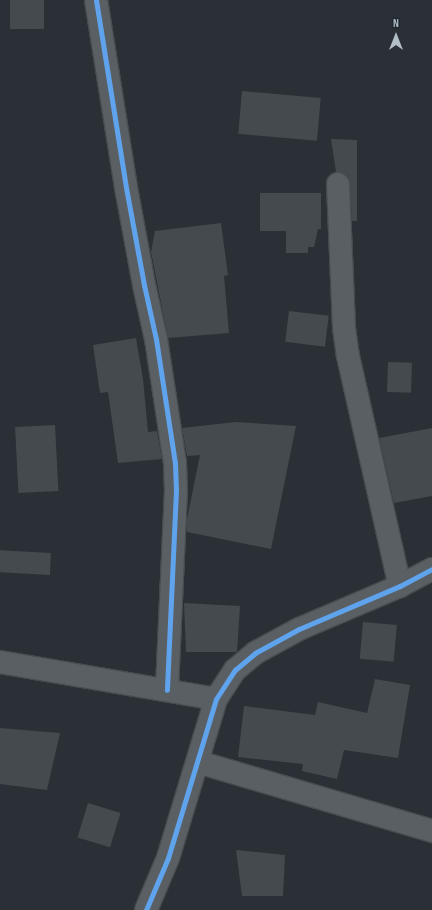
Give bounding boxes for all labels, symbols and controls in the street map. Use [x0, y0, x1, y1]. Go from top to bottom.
north arrow [376, 16, 416, 56]
text: N [393, 17, 399, 30]

